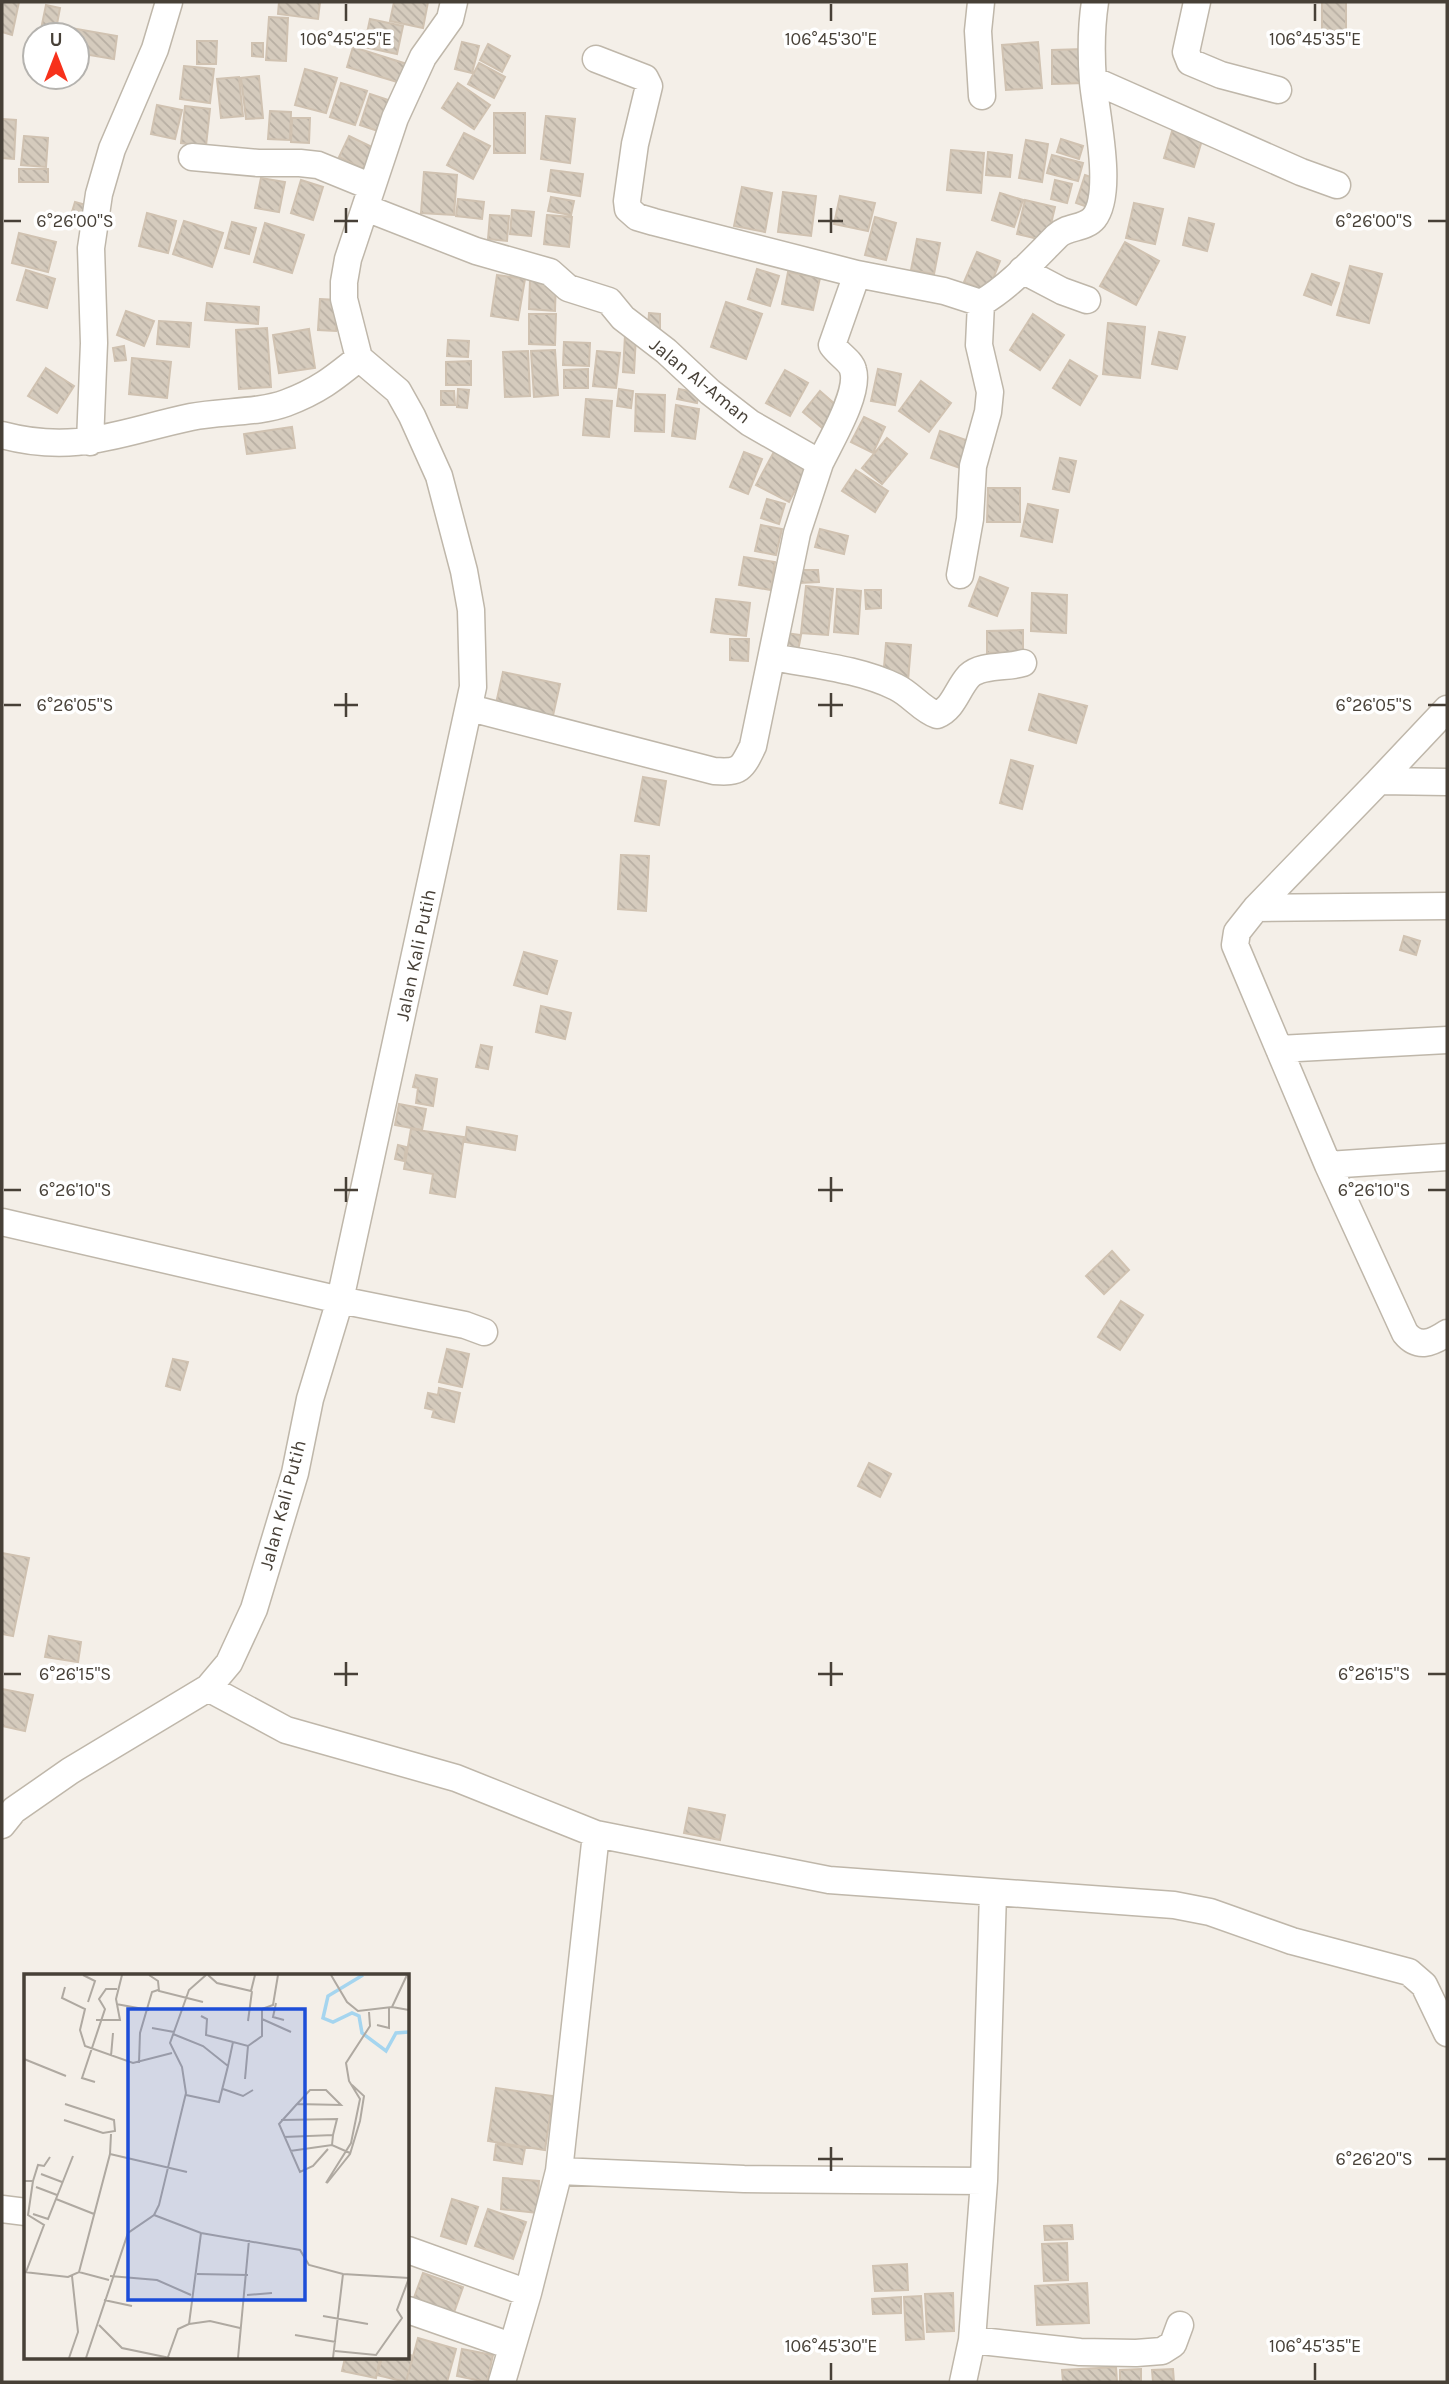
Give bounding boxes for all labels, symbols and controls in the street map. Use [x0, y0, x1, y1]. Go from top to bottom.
north arrow [21, 21, 91, 91]
text: 106°45'25"E [300, 28, 392, 50]
text: 106°45'30"E [785, 28, 877, 50]
text: 106°45'35"E [1269, 28, 1361, 50]
text: U [49, 29, 63, 51]
text: 6°26'00"S [36, 210, 114, 232]
text: 6°26'00"S [1335, 210, 1413, 232]
street label: Jalan Al-Aman [645, 334, 755, 428]
text: 6°26'05"S [37, 694, 113, 716]
text: 6°26'05"S [1336, 694, 1412, 716]
street label: Jalan Kali Putih [391, 887, 441, 1023]
text: 6°26'10"S [39, 1179, 111, 1201]
text: 6°26'10"S [1338, 1179, 1410, 1201]
street label: Jalan Kali Putih [255, 1438, 311, 1572]
text: 6°26'15"S [39, 1663, 111, 1685]
text: 6°26'15"S [1338, 1663, 1410, 1685]
inset map [24, 1974, 410, 2360]
text: 6°26'20"S [1335, 2148, 1413, 2170]
text: 106°45'30"E [785, 2335, 877, 2357]
text: 106°45'35"E [1269, 2335, 1361, 2357]

